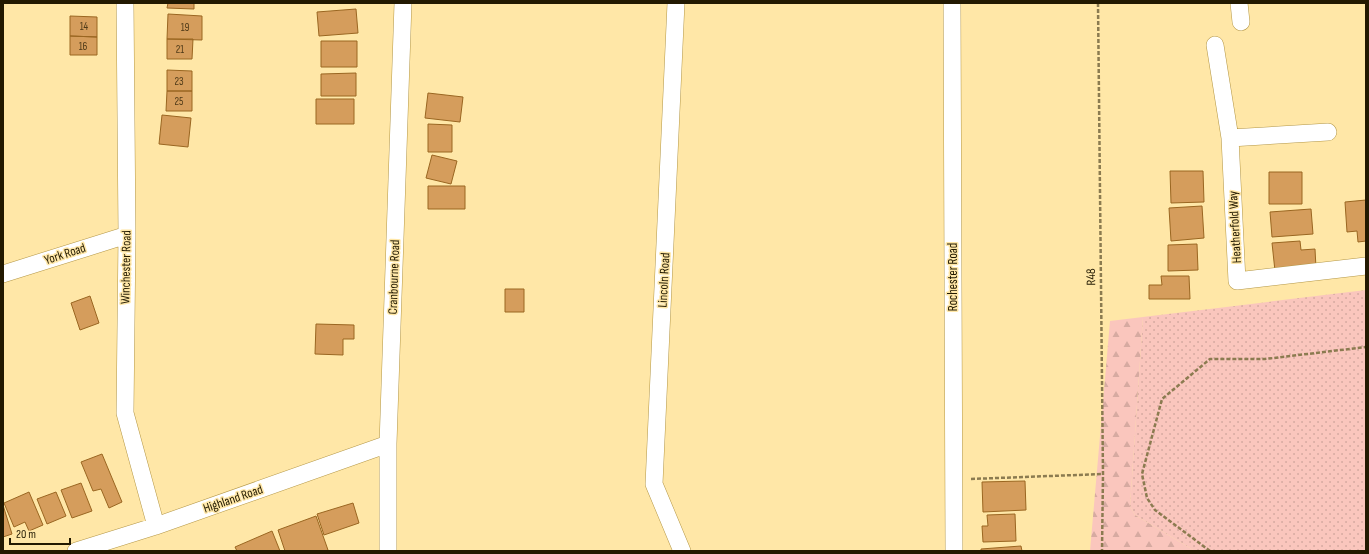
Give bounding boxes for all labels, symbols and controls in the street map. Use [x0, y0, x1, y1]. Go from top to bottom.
house number: 14 [80, 20, 89, 33]
house number: 19 [181, 21, 189, 34]
house number: 16 [79, 40, 88, 53]
house number: 21 [176, 43, 184, 56]
house number: 23 [174, 75, 184, 88]
house number: 25 [175, 95, 183, 108]
street label: Heatherfold Way [1225, 190, 1245, 264]
street label: Winchester Road [117, 230, 135, 304]
street label: Cranbourne Road [385, 239, 403, 315]
street label: York Road [42, 240, 88, 268]
street label: Rochester Road [945, 243, 961, 311]
street label: Lincoln Road [655, 252, 673, 308]
street label: R48 [1083, 268, 1099, 286]
street label: Highland Road [201, 481, 265, 517]
scale bar [10, 520, 70, 546]
text: 20 m [16, 527, 36, 542]

